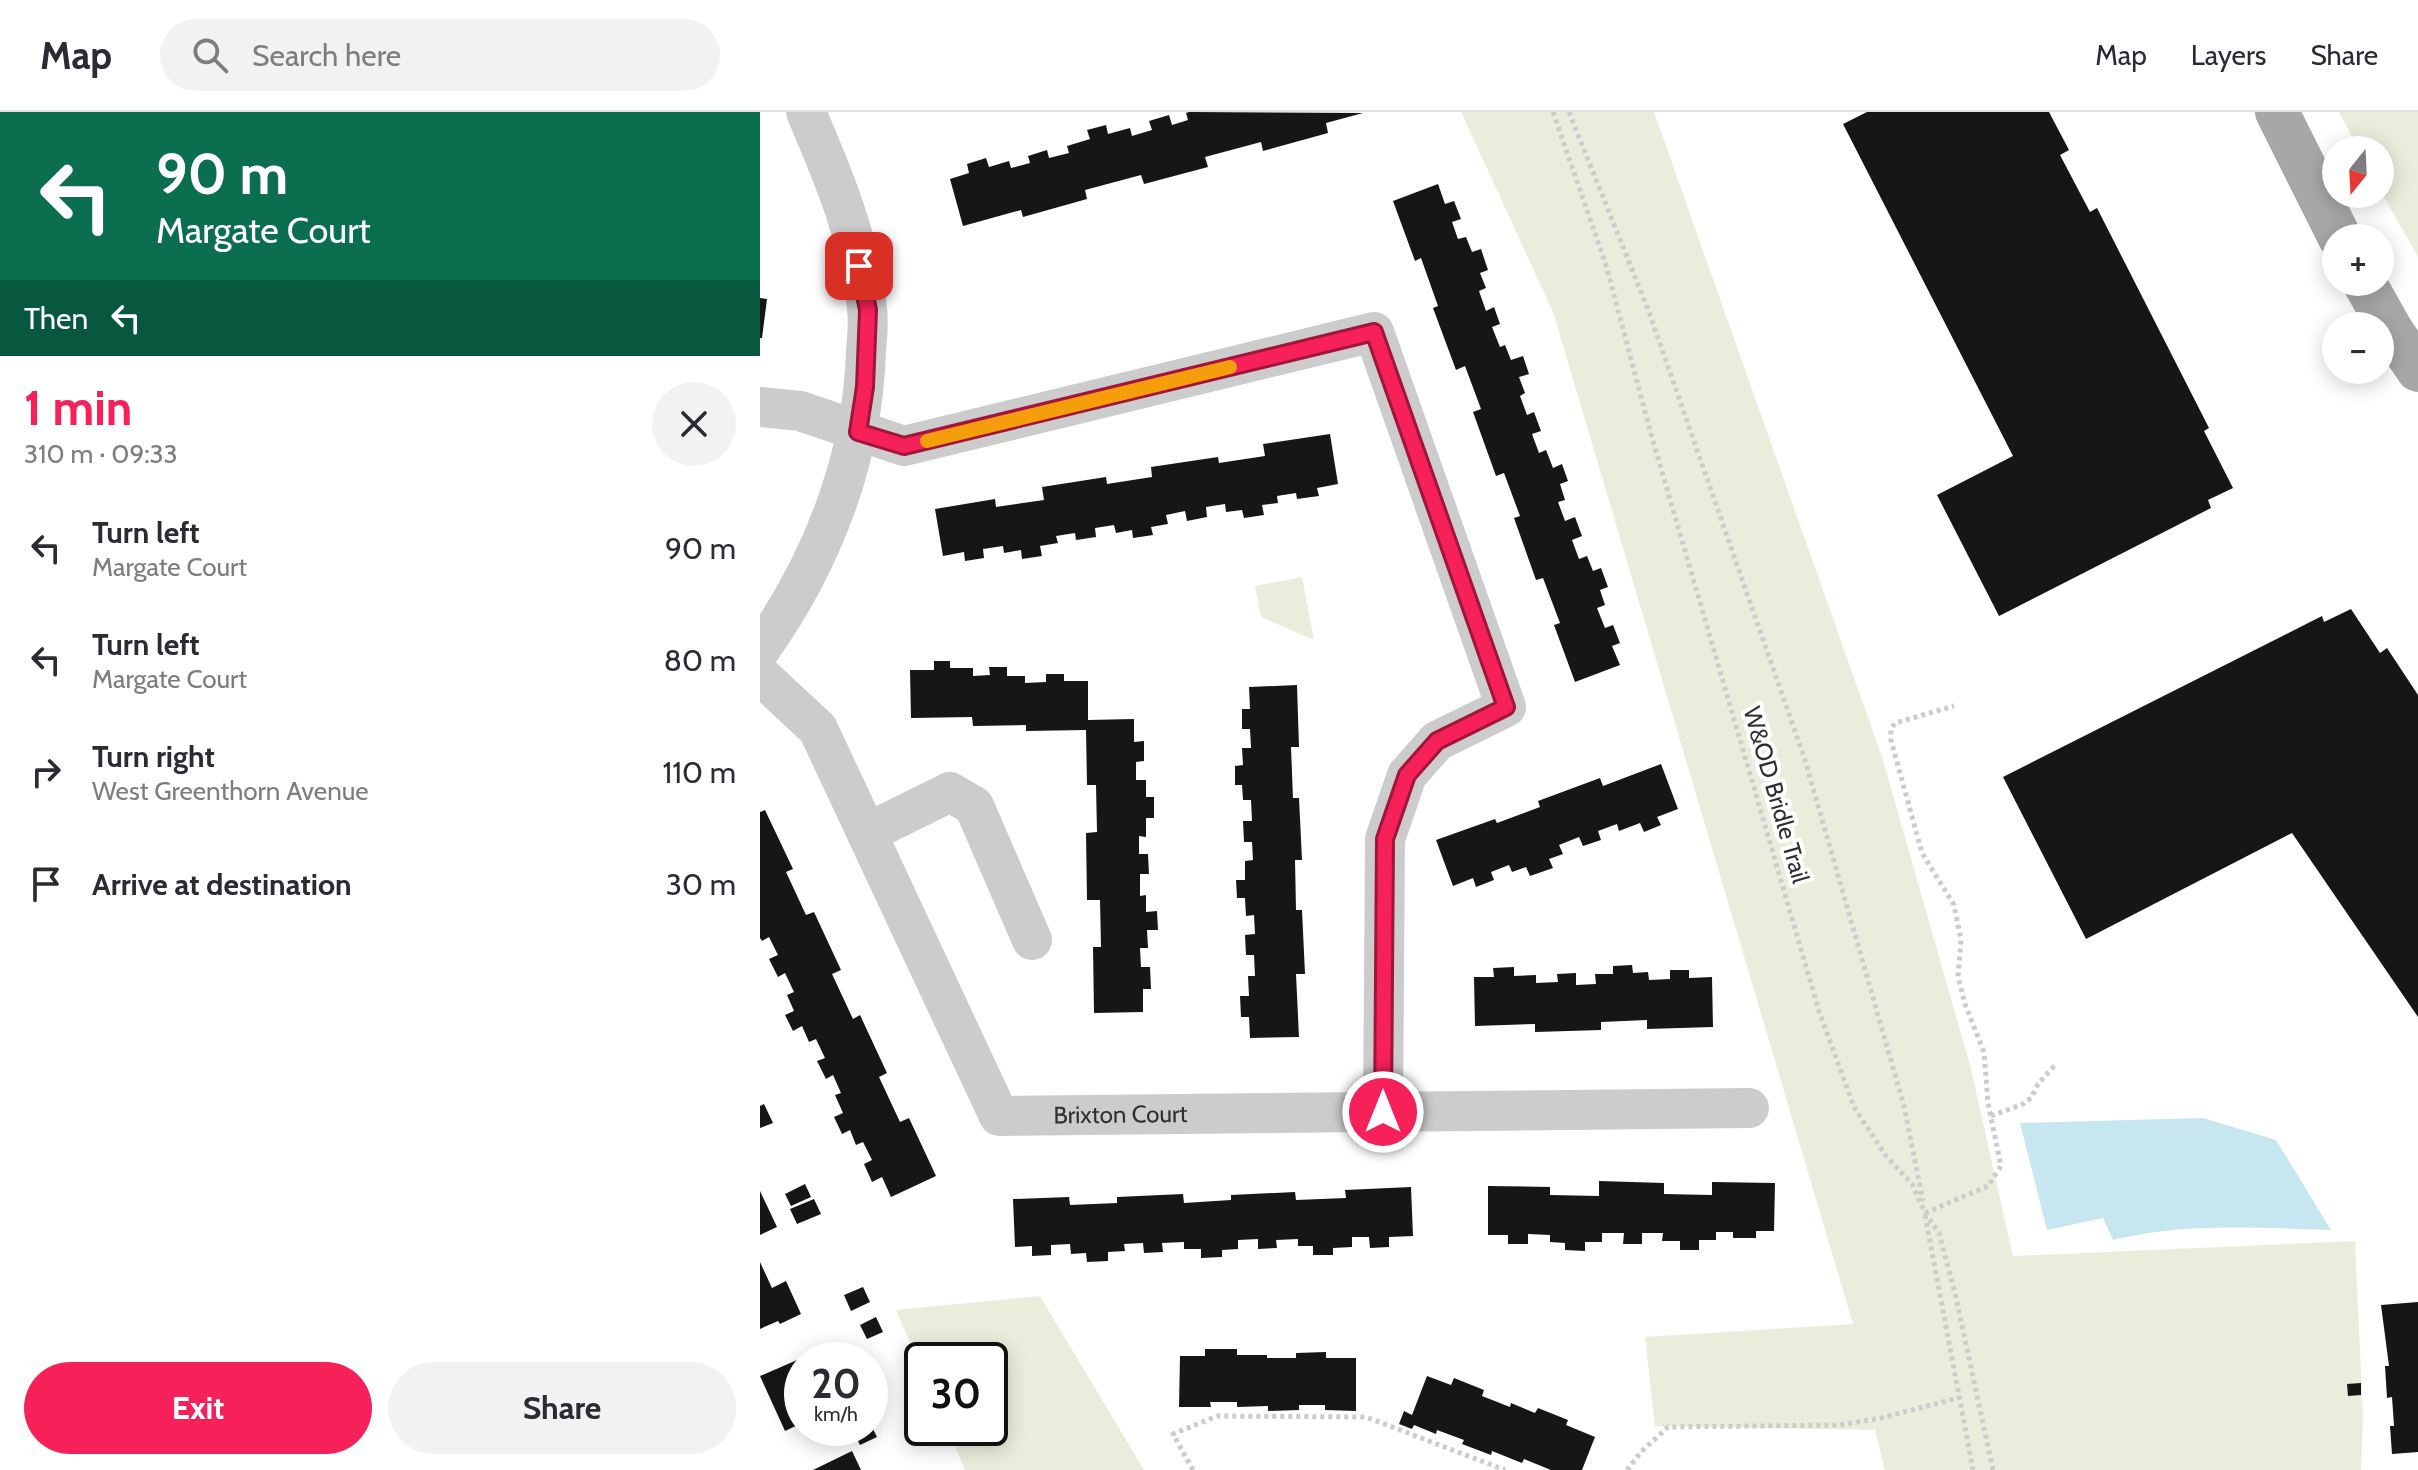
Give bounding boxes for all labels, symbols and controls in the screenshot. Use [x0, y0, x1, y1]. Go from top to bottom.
search box [160, 19, 720, 91]
text: Map [40, 32, 112, 79]
icon: search [188, 33, 232, 77]
text: Search here [252, 37, 401, 74]
text: Map [2095, 38, 2147, 72]
text: Layers [2191, 38, 2266, 72]
text: Share [2310, 38, 2378, 72]
north arrow [2322, 136, 2394, 208]
map controls [2322, 136, 2394, 384]
text: 90 m [156, 140, 288, 208]
icon: left [24, 144, 128, 248]
text: Margate Court [156, 208, 371, 252]
button: + [2322, 224, 2394, 296]
pin [825, 232, 893, 300]
icon: arrive [837, 244, 881, 288]
icon: left [104, 296, 148, 340]
text: Then [24, 300, 88, 337]
button: − [2322, 312, 2394, 384]
text: 1 min [24, 379, 132, 437]
button: close [652, 382, 736, 466]
text: 310 m · 09:33 [24, 438, 178, 470]
text: Turn left [92, 514, 200, 551]
icon: left [24, 526, 68, 570]
text: 90 m [665, 530, 736, 567]
text: Margate Court [92, 551, 247, 583]
text: Turn left [92, 626, 200, 663]
icon: left [24, 638, 68, 682]
text: 80 m [664, 642, 736, 679]
text: Margate Court [92, 663, 247, 695]
street label: W&OD Bridle Trail [1737, 703, 1816, 887]
text: Turn right [92, 738, 215, 775]
icon: right [24, 750, 68, 794]
text: 110 m [662, 754, 736, 791]
text: West Greenthorn Avenue [92, 775, 369, 807]
icon: arrive [24, 862, 68, 906]
text: Arrive at destination [92, 866, 352, 903]
text: 30 m [666, 866, 736, 903]
position arrow [1341, 1070, 1425, 1154]
street label: Brixton Court [1053, 1099, 1188, 1129]
speed limit sign: 30 [904, 1342, 1008, 1446]
text: 20 [811, 1359, 861, 1408]
button: Exit [24, 1362, 372, 1454]
button: Share [388, 1362, 736, 1454]
text: km/h [814, 1402, 858, 1426]

